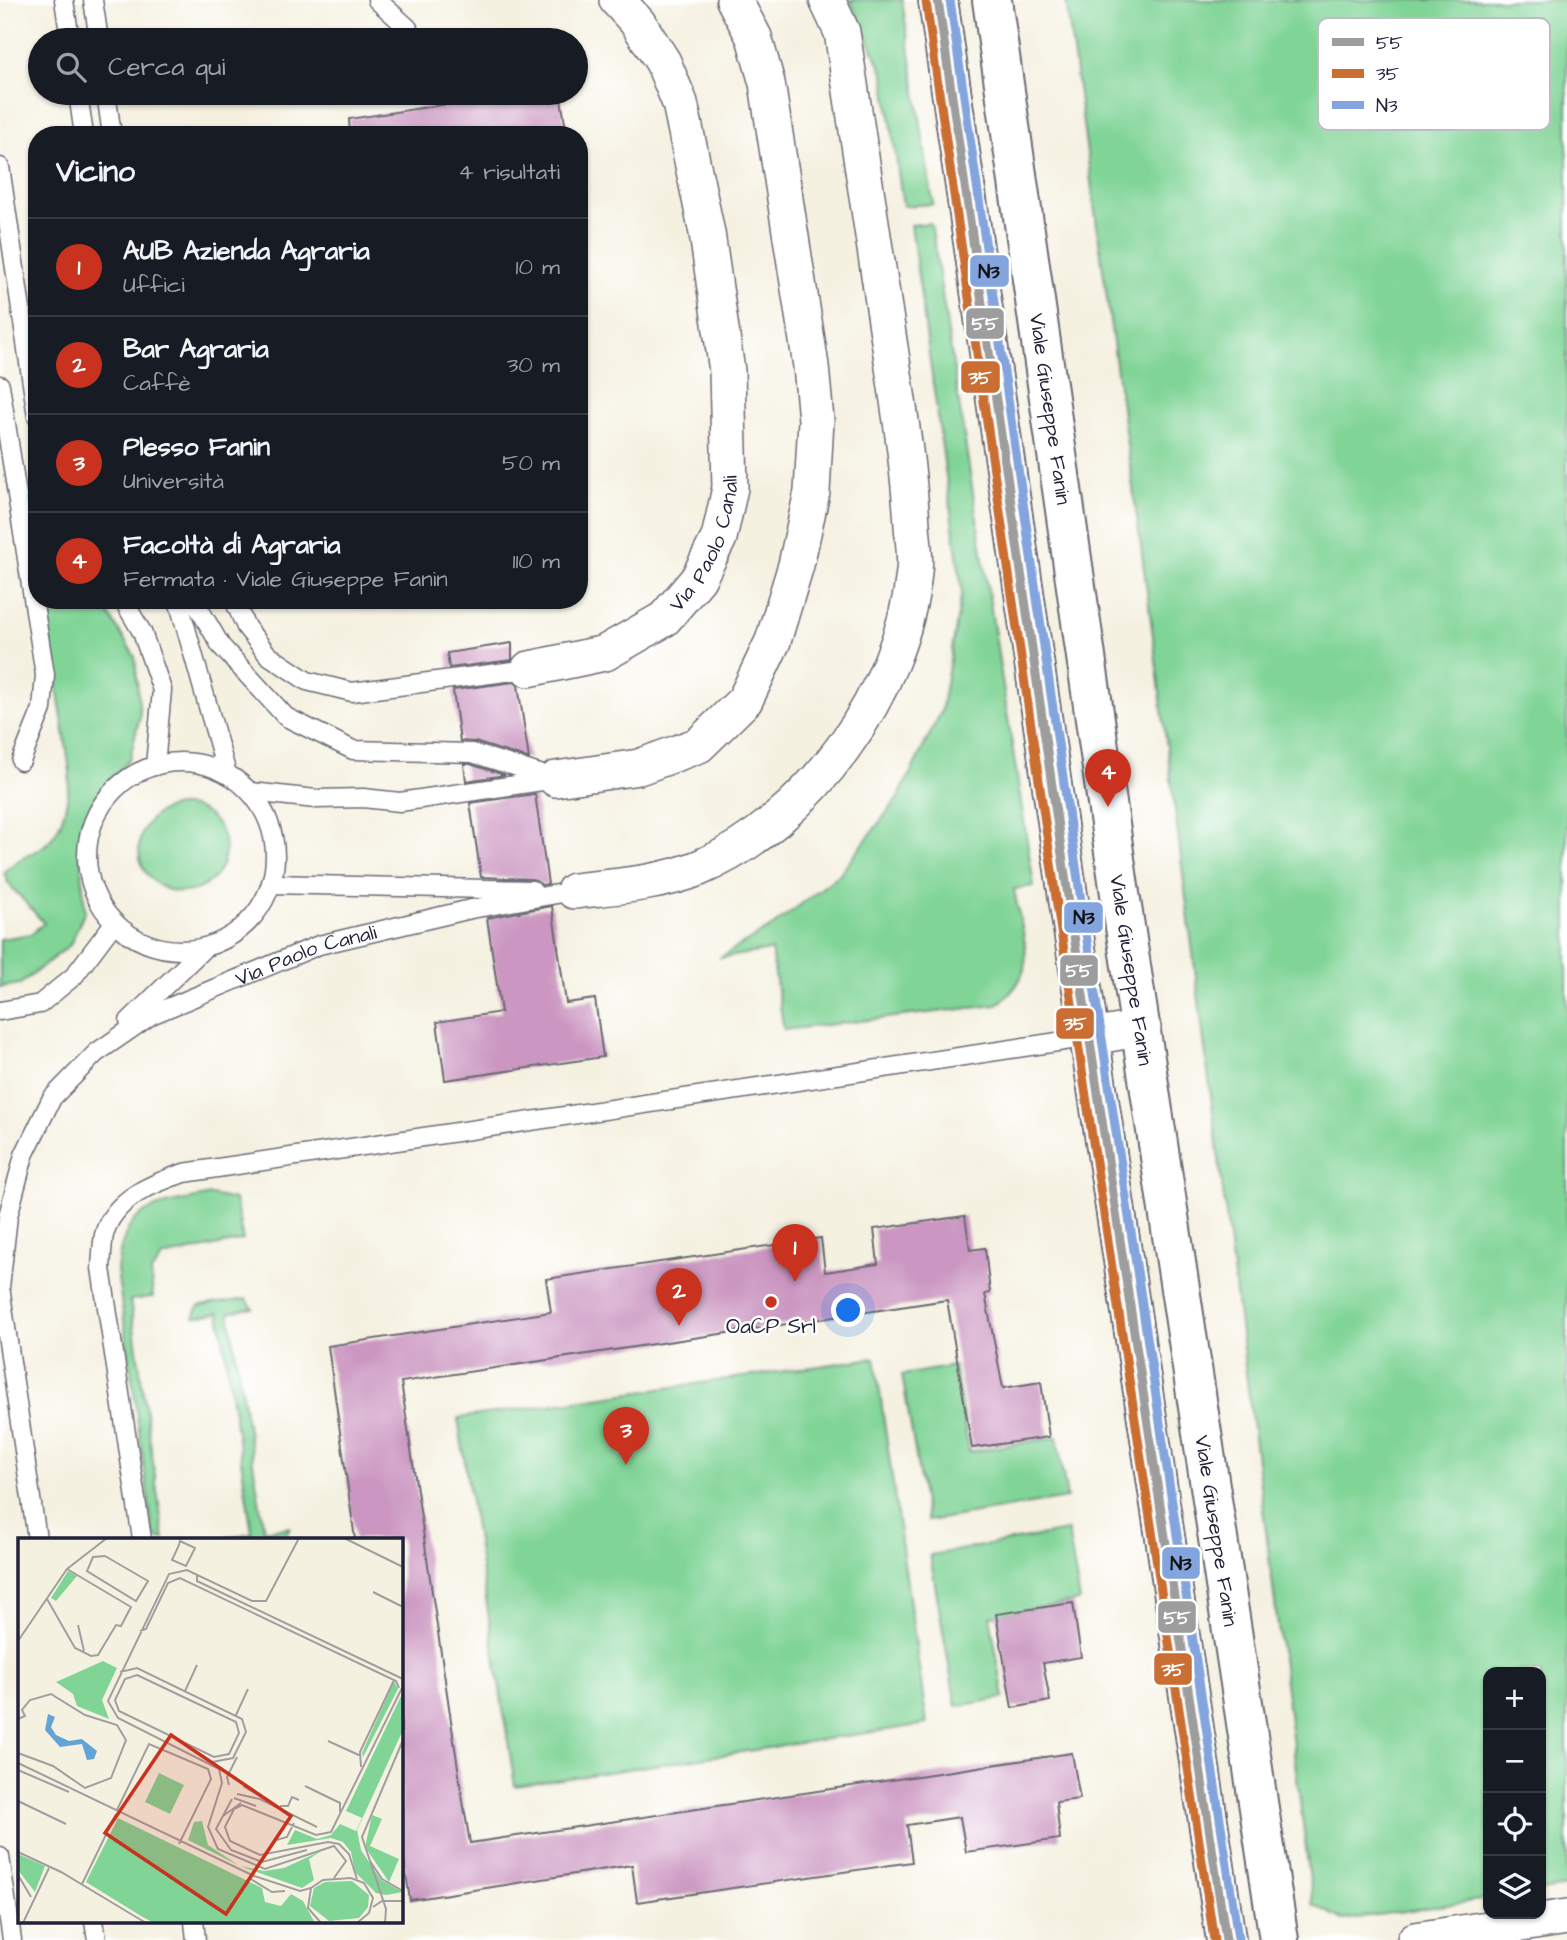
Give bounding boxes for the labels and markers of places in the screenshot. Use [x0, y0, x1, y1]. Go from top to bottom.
pin: 4 [1085, 749, 1131, 807]
pin: 1 [772, 1224, 818, 1282]
pin: 2 [656, 1268, 702, 1326]
marker: OaCP Srl [763, 1294, 779, 1310]
place label: OaCP Srl [726, 1312, 816, 1341]
pin: 3 [603, 1407, 649, 1465]

